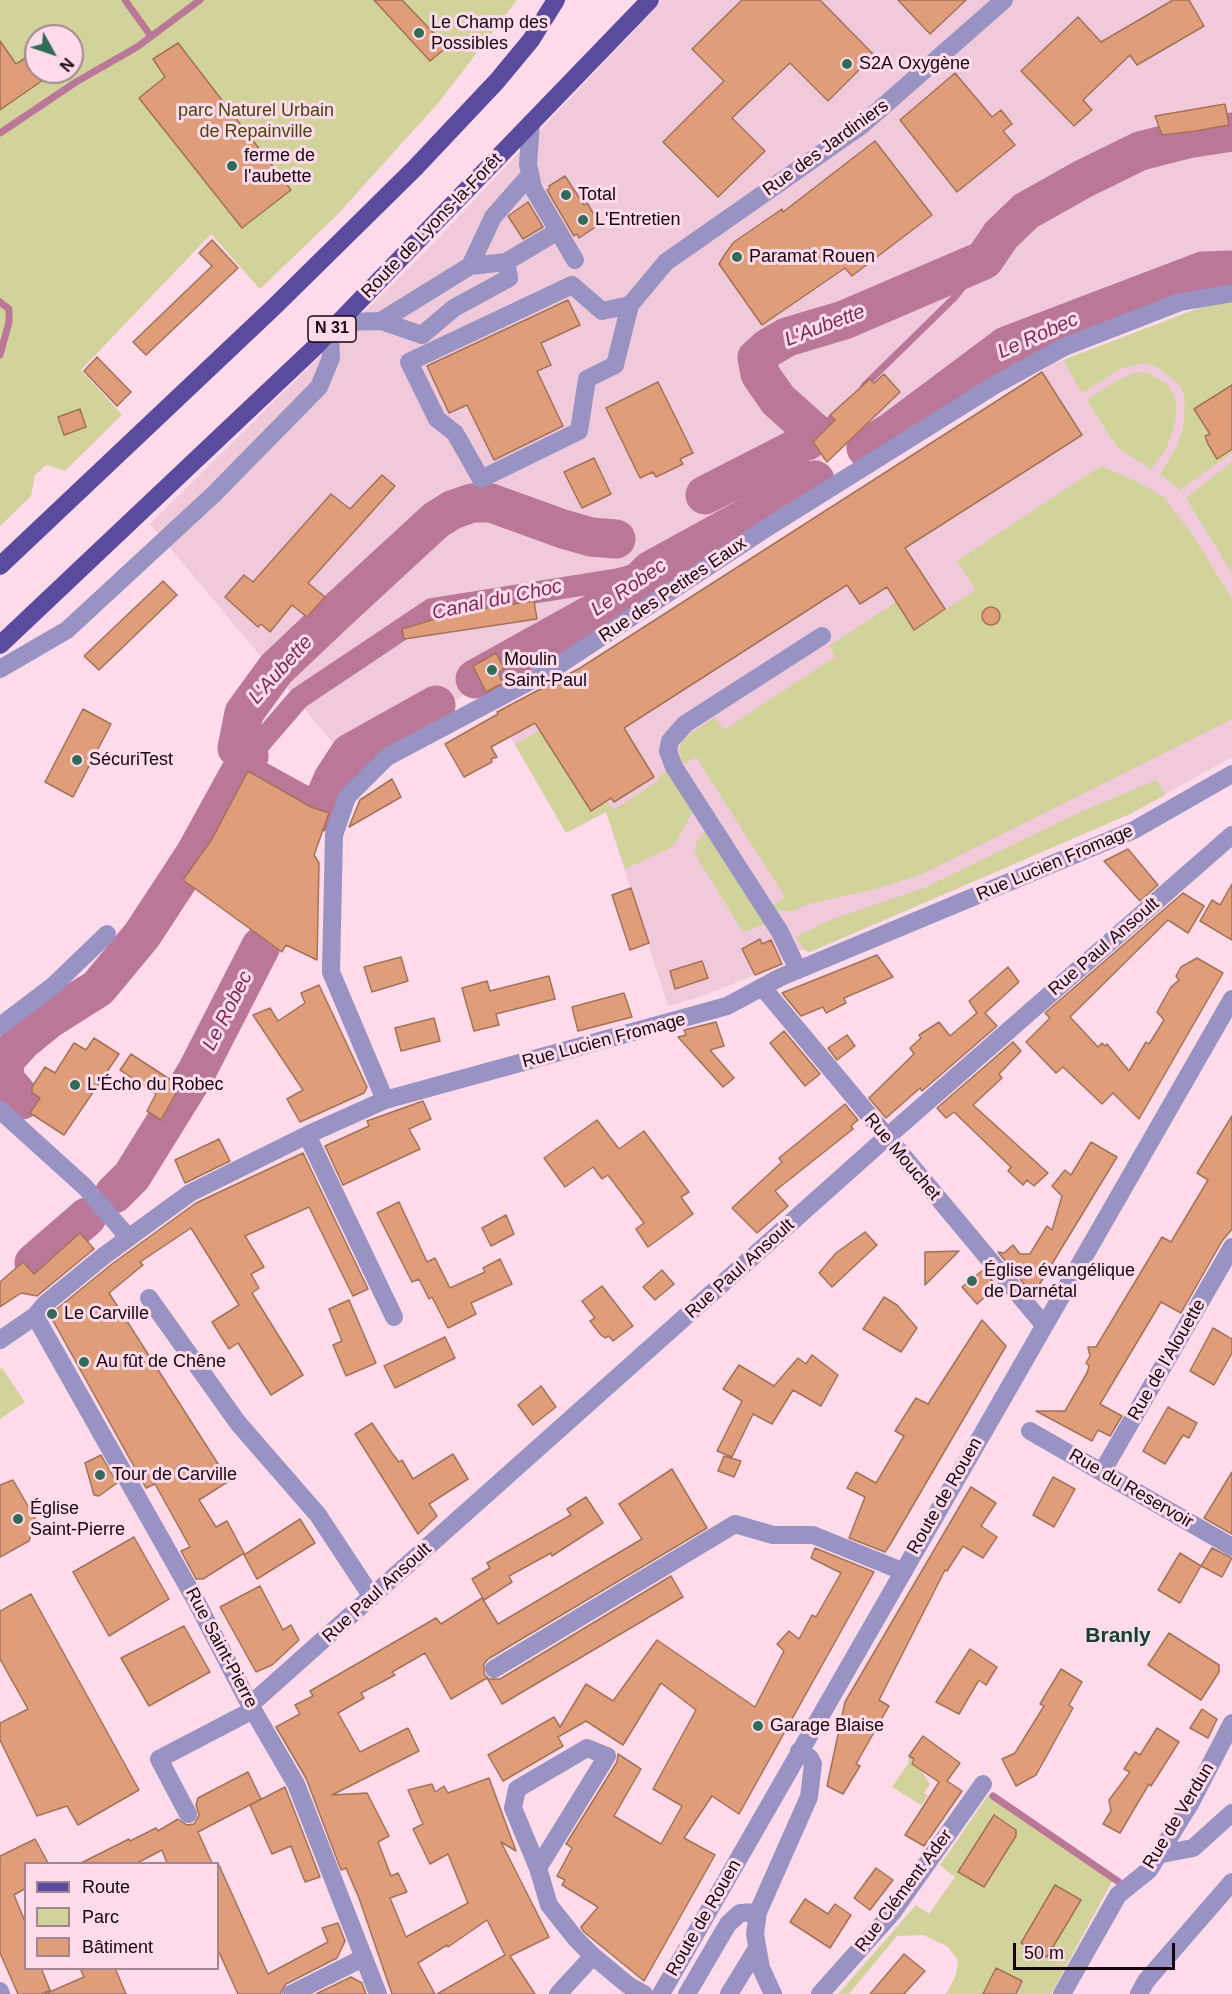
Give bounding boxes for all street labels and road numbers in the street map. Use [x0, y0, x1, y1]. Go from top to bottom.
street label: Rue des Jardiniers [759, 95, 893, 201]
street label: Route de Lyons-la-Forêt [357, 149, 507, 303]
road number: N 31 [308, 316, 356, 342]
street label: Rue des Petites Eaux [595, 533, 751, 647]
street label: Rue Lucien Fromage [973, 820, 1137, 906]
street label: Rue Paul Ansoult [1044, 893, 1164, 1001]
street label: Rue Lucien Fromage [520, 1009, 688, 1073]
street label: Rue Mouchet [859, 1109, 945, 1205]
street label: Rue Paul Ansoult [681, 1214, 799, 1324]
street label: Rue de l'Alouette [1124, 1295, 1210, 1425]
street label: Route de Rouen [903, 1434, 987, 1558]
street label: Rue du Reservoir [1065, 1445, 1197, 1533]
street label: Rue Paul Ansoult [318, 1538, 436, 1648]
street label: Rue Saint-Pierre [180, 1584, 262, 1712]
street label: Rue de Verdun [1139, 1759, 1219, 1873]
street label: Rue Clément Ader [851, 1825, 957, 1957]
street label: Route de Rouen [662, 1856, 746, 1980]

